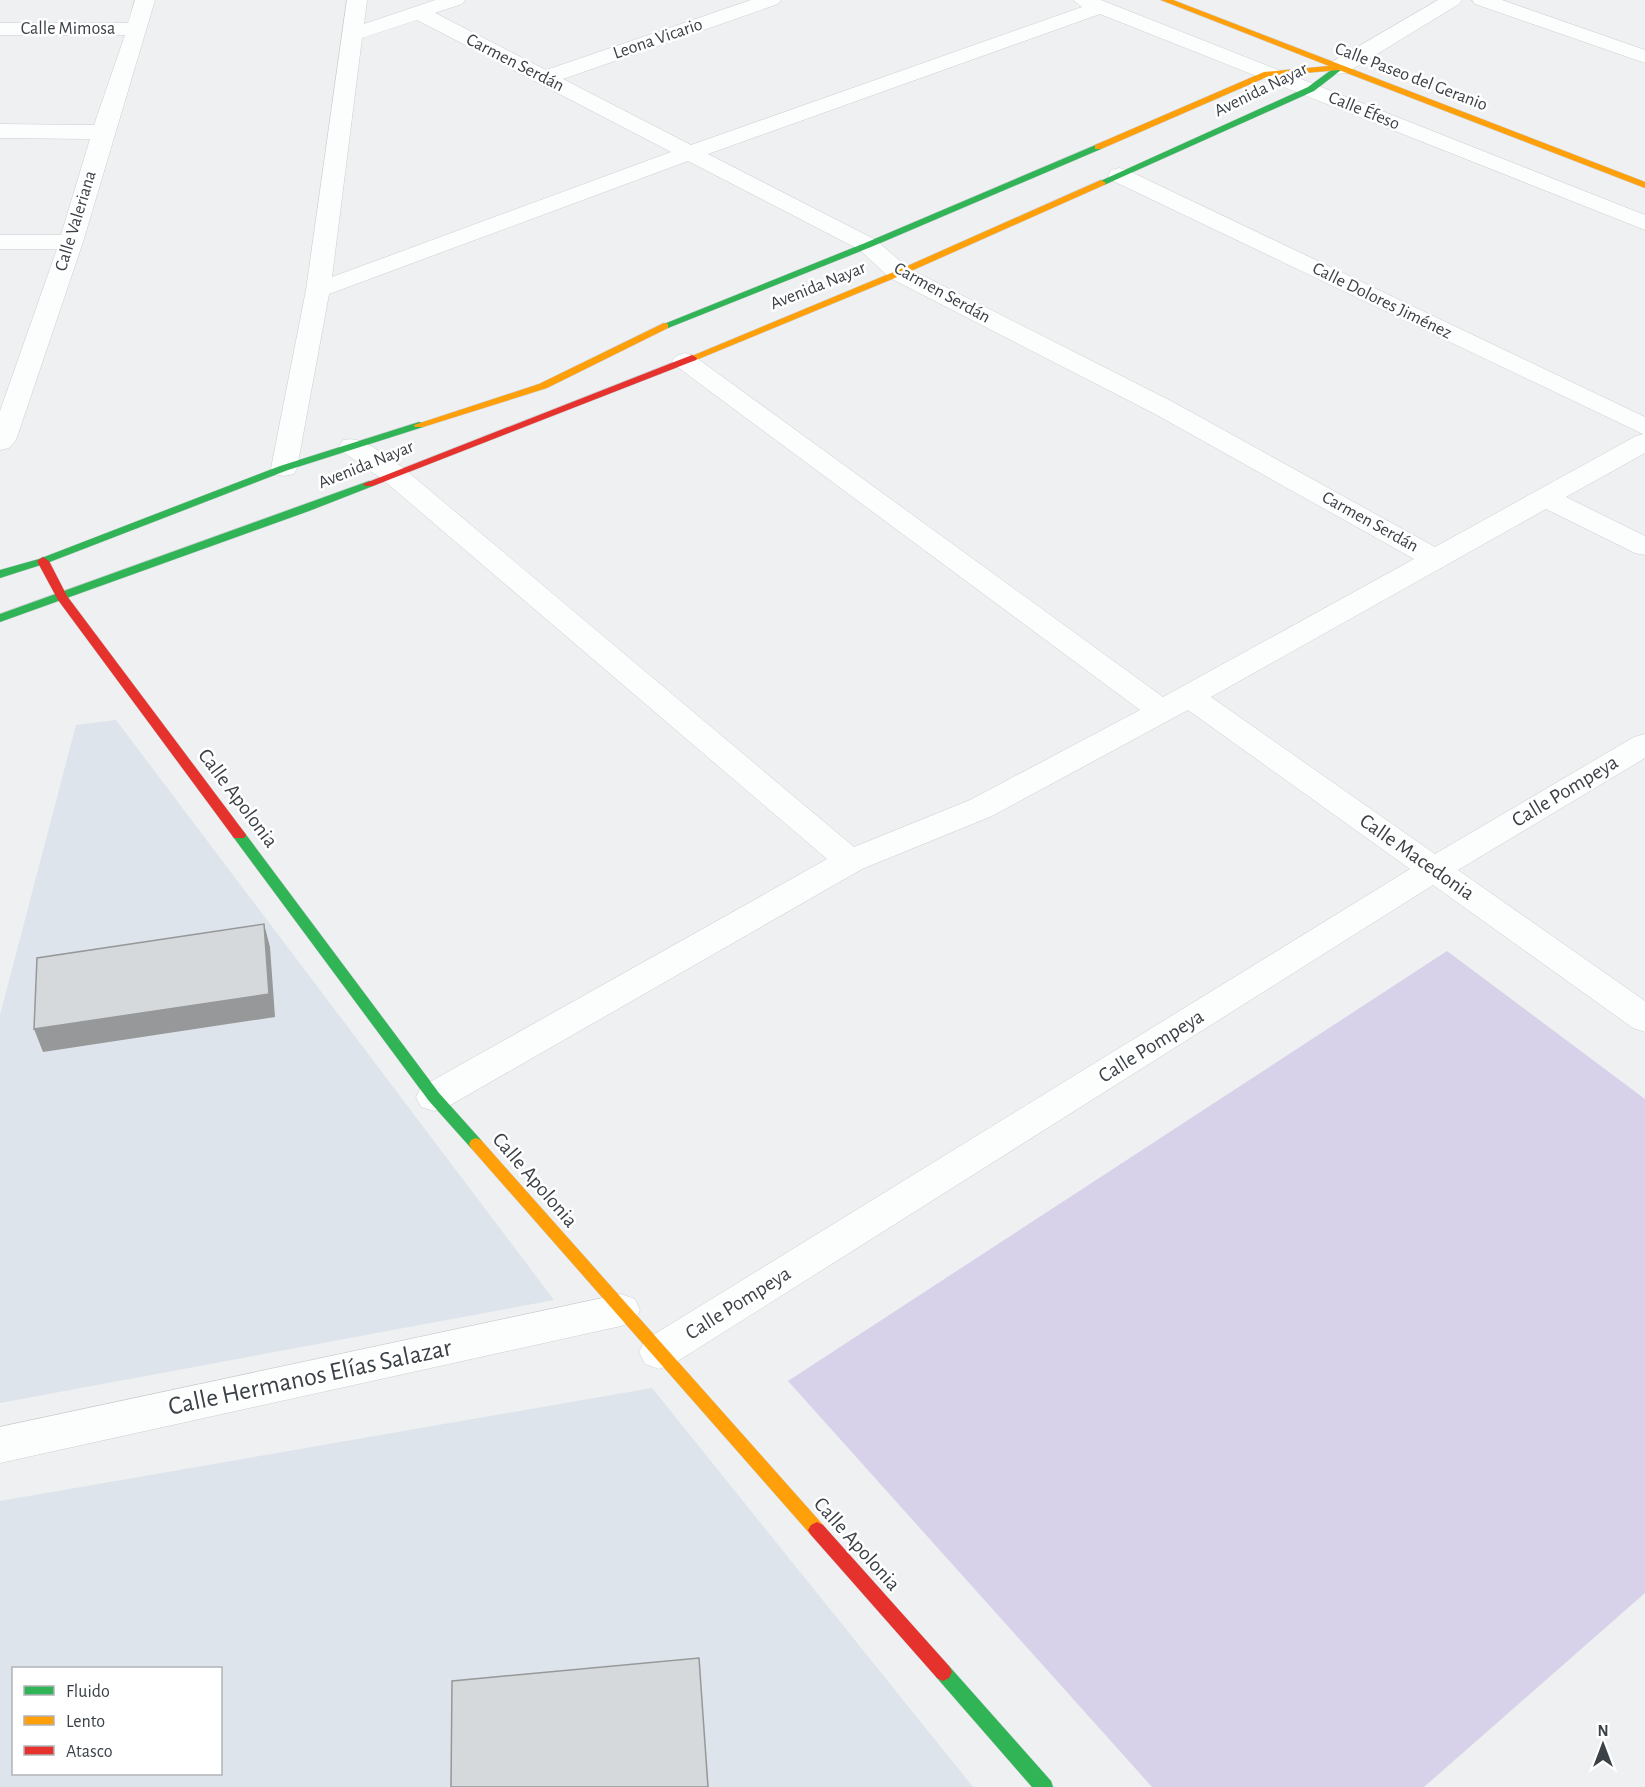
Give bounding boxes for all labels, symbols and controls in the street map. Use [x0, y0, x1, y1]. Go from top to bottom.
street label: Leona Vicario [611, 15, 705, 63]
street label: Calle Mimosa [21, 20, 115, 38]
street label: Carmen Serdán [463, 31, 567, 95]
street label: Calle Paseo del Geranio [1332, 40, 1490, 114]
street label: Avenida Nayar [1212, 60, 1311, 120]
street label: Calle Éfeso [1326, 86, 1403, 133]
street label: Calle Valeriana [52, 169, 100, 273]
street label: Avenida Nayar [768, 259, 869, 313]
street label: Carmen Serdán [891, 259, 993, 327]
street label: Calle Dolores Jiménez [1309, 259, 1455, 343]
street label: Avenida Nayar [316, 438, 417, 492]
street label: Carmen Serdán [1319, 488, 1421, 556]
street label: Calle Apolonia [194, 745, 282, 852]
street label: Calle Pompeya [1508, 751, 1622, 831]
street label: Calle Macedonia [1356, 810, 1478, 904]
street label: Calle Pompeya [1095, 1005, 1208, 1087]
street label: Calle Apolonia [488, 1129, 582, 1232]
street label: Calle Pompeya [682, 1262, 795, 1344]
street label: Calle Hermanos Elías Salazar [166, 1334, 455, 1420]
street label: Calle Apolonia [810, 1493, 904, 1595]
legend [12, 1667, 222, 1775]
text: Fluido [66, 1683, 110, 1701]
text: Lento [66, 1713, 105, 1731]
north arrow [1573, 1715, 1633, 1775]
text: N [1597, 1723, 1609, 1739]
text: Atasco [66, 1743, 113, 1761]

